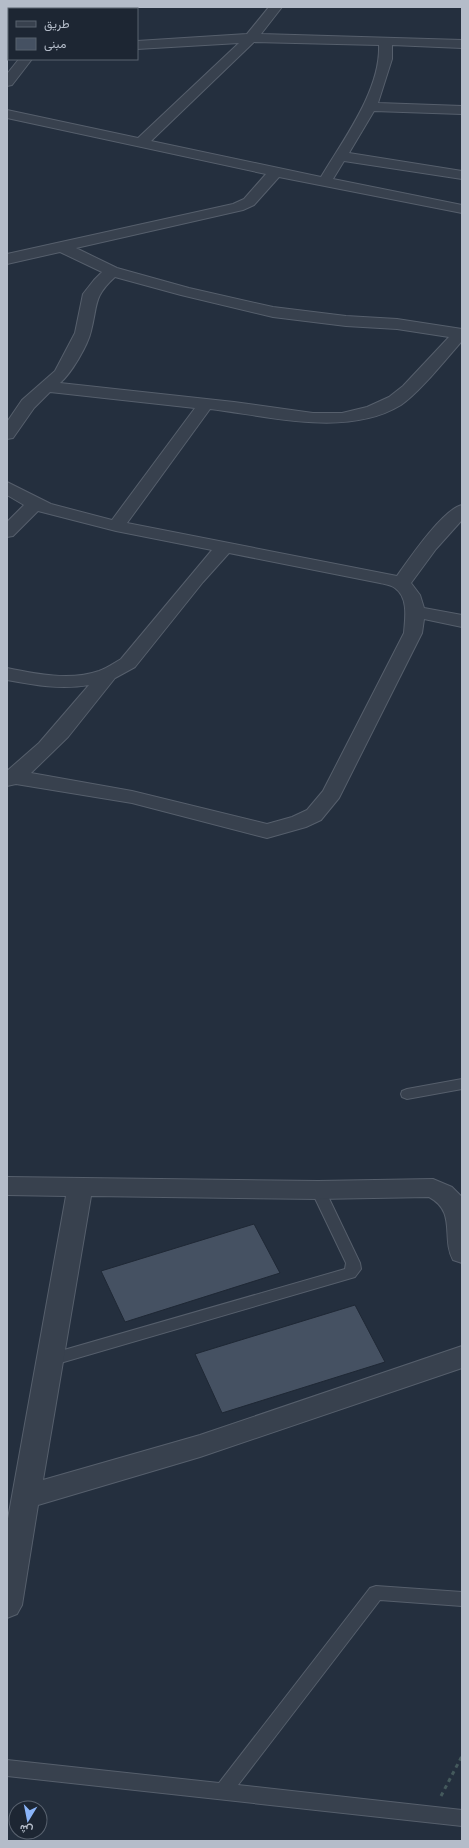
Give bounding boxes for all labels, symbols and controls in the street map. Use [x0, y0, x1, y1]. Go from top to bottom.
legend [8, 8, 138, 60]
text: طريق [44, 15, 70, 32]
text: مبنى [44, 35, 66, 52]
north arrow [8, 1800, 48, 1840]
text: ش [18, 1821, 34, 1839]

